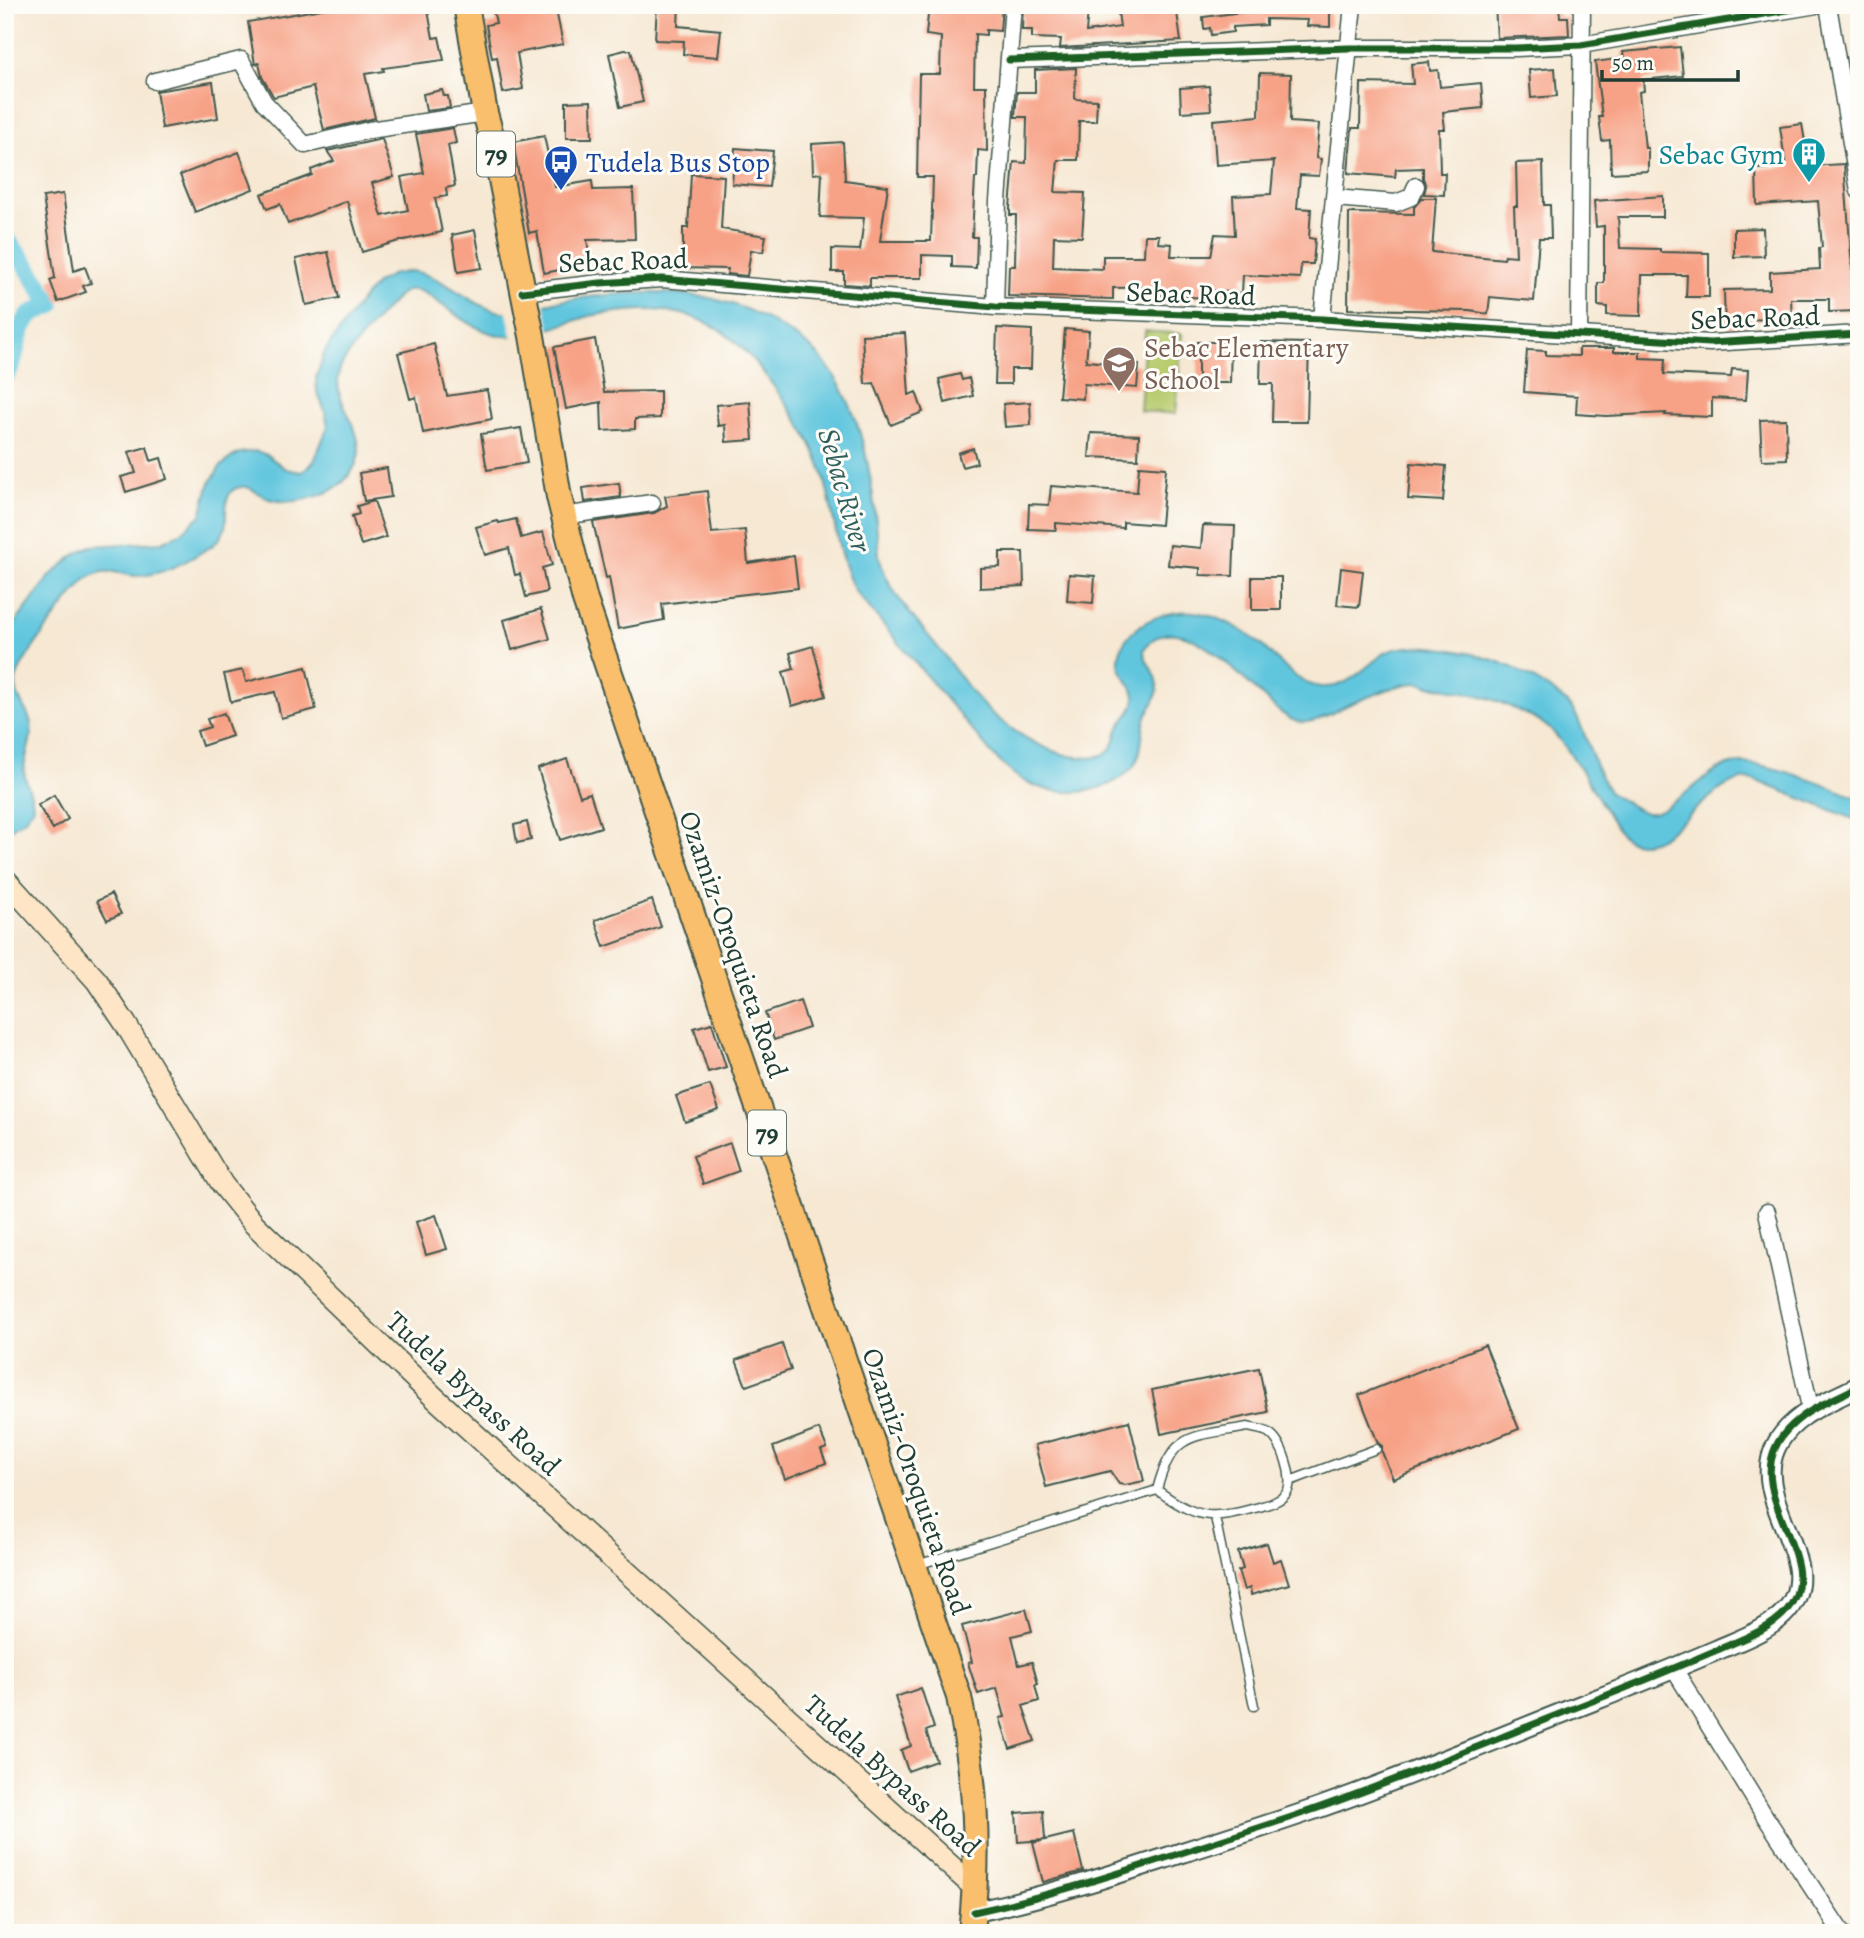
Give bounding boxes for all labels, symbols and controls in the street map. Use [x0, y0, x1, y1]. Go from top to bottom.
scale bar [1602, 38, 1738, 82]
text: 50 m [1612, 49, 1654, 77]
road number: 79 [477, 132, 515, 176]
building icon: Sebac Gym [1790, 135, 1828, 184]
place label: Sebac Gym [1659, 136, 1784, 174]
bus stop icon: Tudela Bus Stop [542, 143, 580, 192]
place label: Tudela Bus Stop [586, 144, 770, 182]
street label: Sebac Road [558, 240, 690, 282]
street label: Sebac Road [1125, 273, 1257, 315]
street label: Sebac Road [1690, 297, 1822, 339]
place label: Sebac Elementary School [1144, 329, 1349, 399]
school or university icon: Sebac Elementary School [1100, 344, 1138, 393]
water label: Sebac River [808, 424, 882, 558]
street label: Ozamiz-Oroquieta Road [670, 806, 797, 1084]
road number: 79 [748, 1110, 786, 1156]
street label: Tudela Bypass Road [378, 1303, 570, 1485]
street label: Ozamiz-Oroquieta Road [853, 1343, 980, 1621]
street label: Tudela Bypass Road [796, 1686, 990, 1866]

